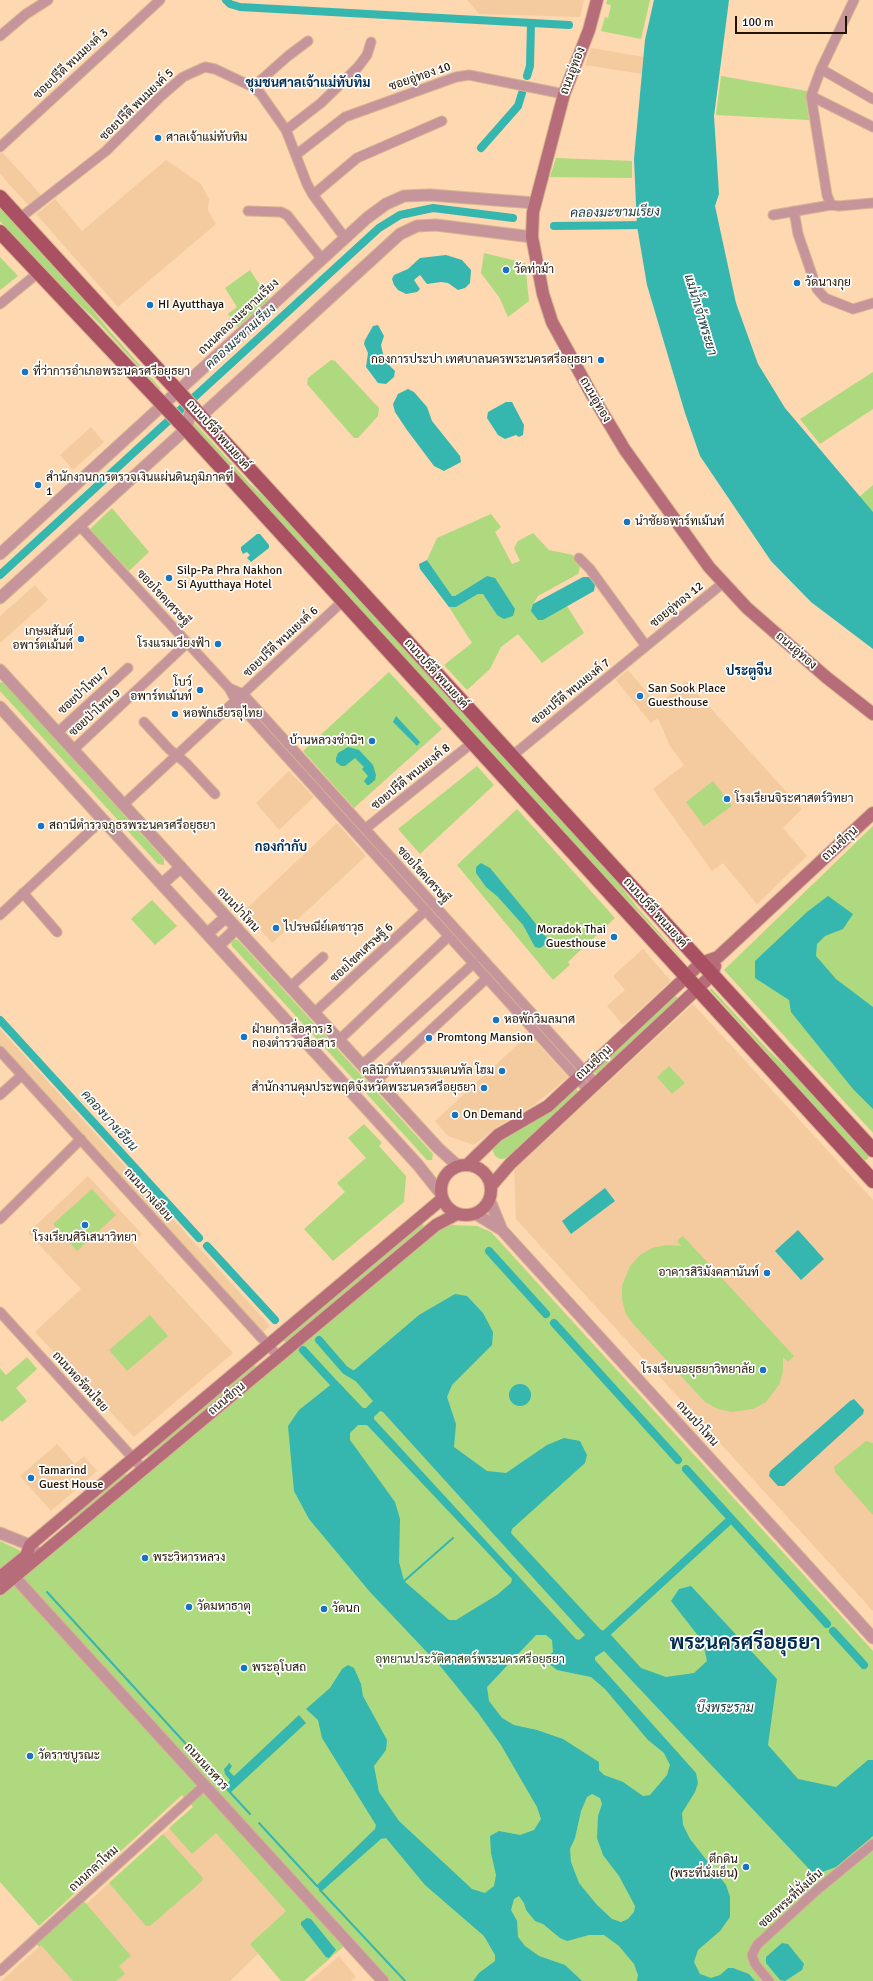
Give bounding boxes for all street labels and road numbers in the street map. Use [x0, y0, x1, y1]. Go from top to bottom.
street label: ซอยปรีดี พนมยงค์ 3 [31, 26, 111, 102]
street label: ถนนอู่ทอง [557, 45, 589, 97]
street label: ซอยอู่ทอง 10 [387, 60, 453, 94]
street label: ซอยปรีดี พนมยงค์ 5 [97, 66, 177, 144]
street label: ถนนคลองมะขามเรียง [196, 276, 282, 358]
street label: ถนนอู่ทอง [576, 375, 614, 425]
street label: ถนนปรีดี พนมยงค์ [183, 397, 253, 473]
street label: ซอยโชคเศรษฐี [133, 567, 193, 629]
street label: ซอยอู่ทอง 12 [647, 579, 707, 631]
street label: ซอยปรีดี พนมยงค์ 6 [241, 604, 321, 680]
street label: ถนนอู่ทอง [773, 629, 819, 673]
street label: ถนนปรีดี พนมยงค์ [401, 636, 471, 712]
street label: ซอยปรีดี พนมยงค์ 7 [529, 656, 613, 728]
street label: ซอยป่าโทน 7 [55, 664, 113, 718]
street label: ซอยป่าโทน 9 [66, 686, 124, 740]
street label: ซอยปรีดี พนมยงค์ 8 [369, 741, 453, 813]
street label: ถนนชีกุน [819, 824, 861, 864]
street label: ซอยโชคเศรษฐี [394, 844, 452, 906]
street label: ถนนปรีดี พนมยงค์ [620, 875, 690, 951]
street label: ถนนป่าโทน [214, 885, 262, 935]
street label: ซอยโชคเศรษฐี 6 [328, 920, 396, 986]
street label: ถนนชีกุน [573, 1043, 615, 1083]
street label: ถนนบางเอียน [120, 1165, 176, 1225]
street label: ถนนหอรัตนไชย [49, 1349, 111, 1415]
street label: ถนนชีกุน [205, 1379, 249, 1419]
street label: ถนนป่าโทน [673, 1398, 721, 1450]
street label: ถนนนเรศวร [181, 1740, 231, 1794]
street label: ถนนกลาโหม [66, 1843, 122, 1895]
street label: ซอยพระที่นั่งเย็น [756, 1866, 826, 1932]

